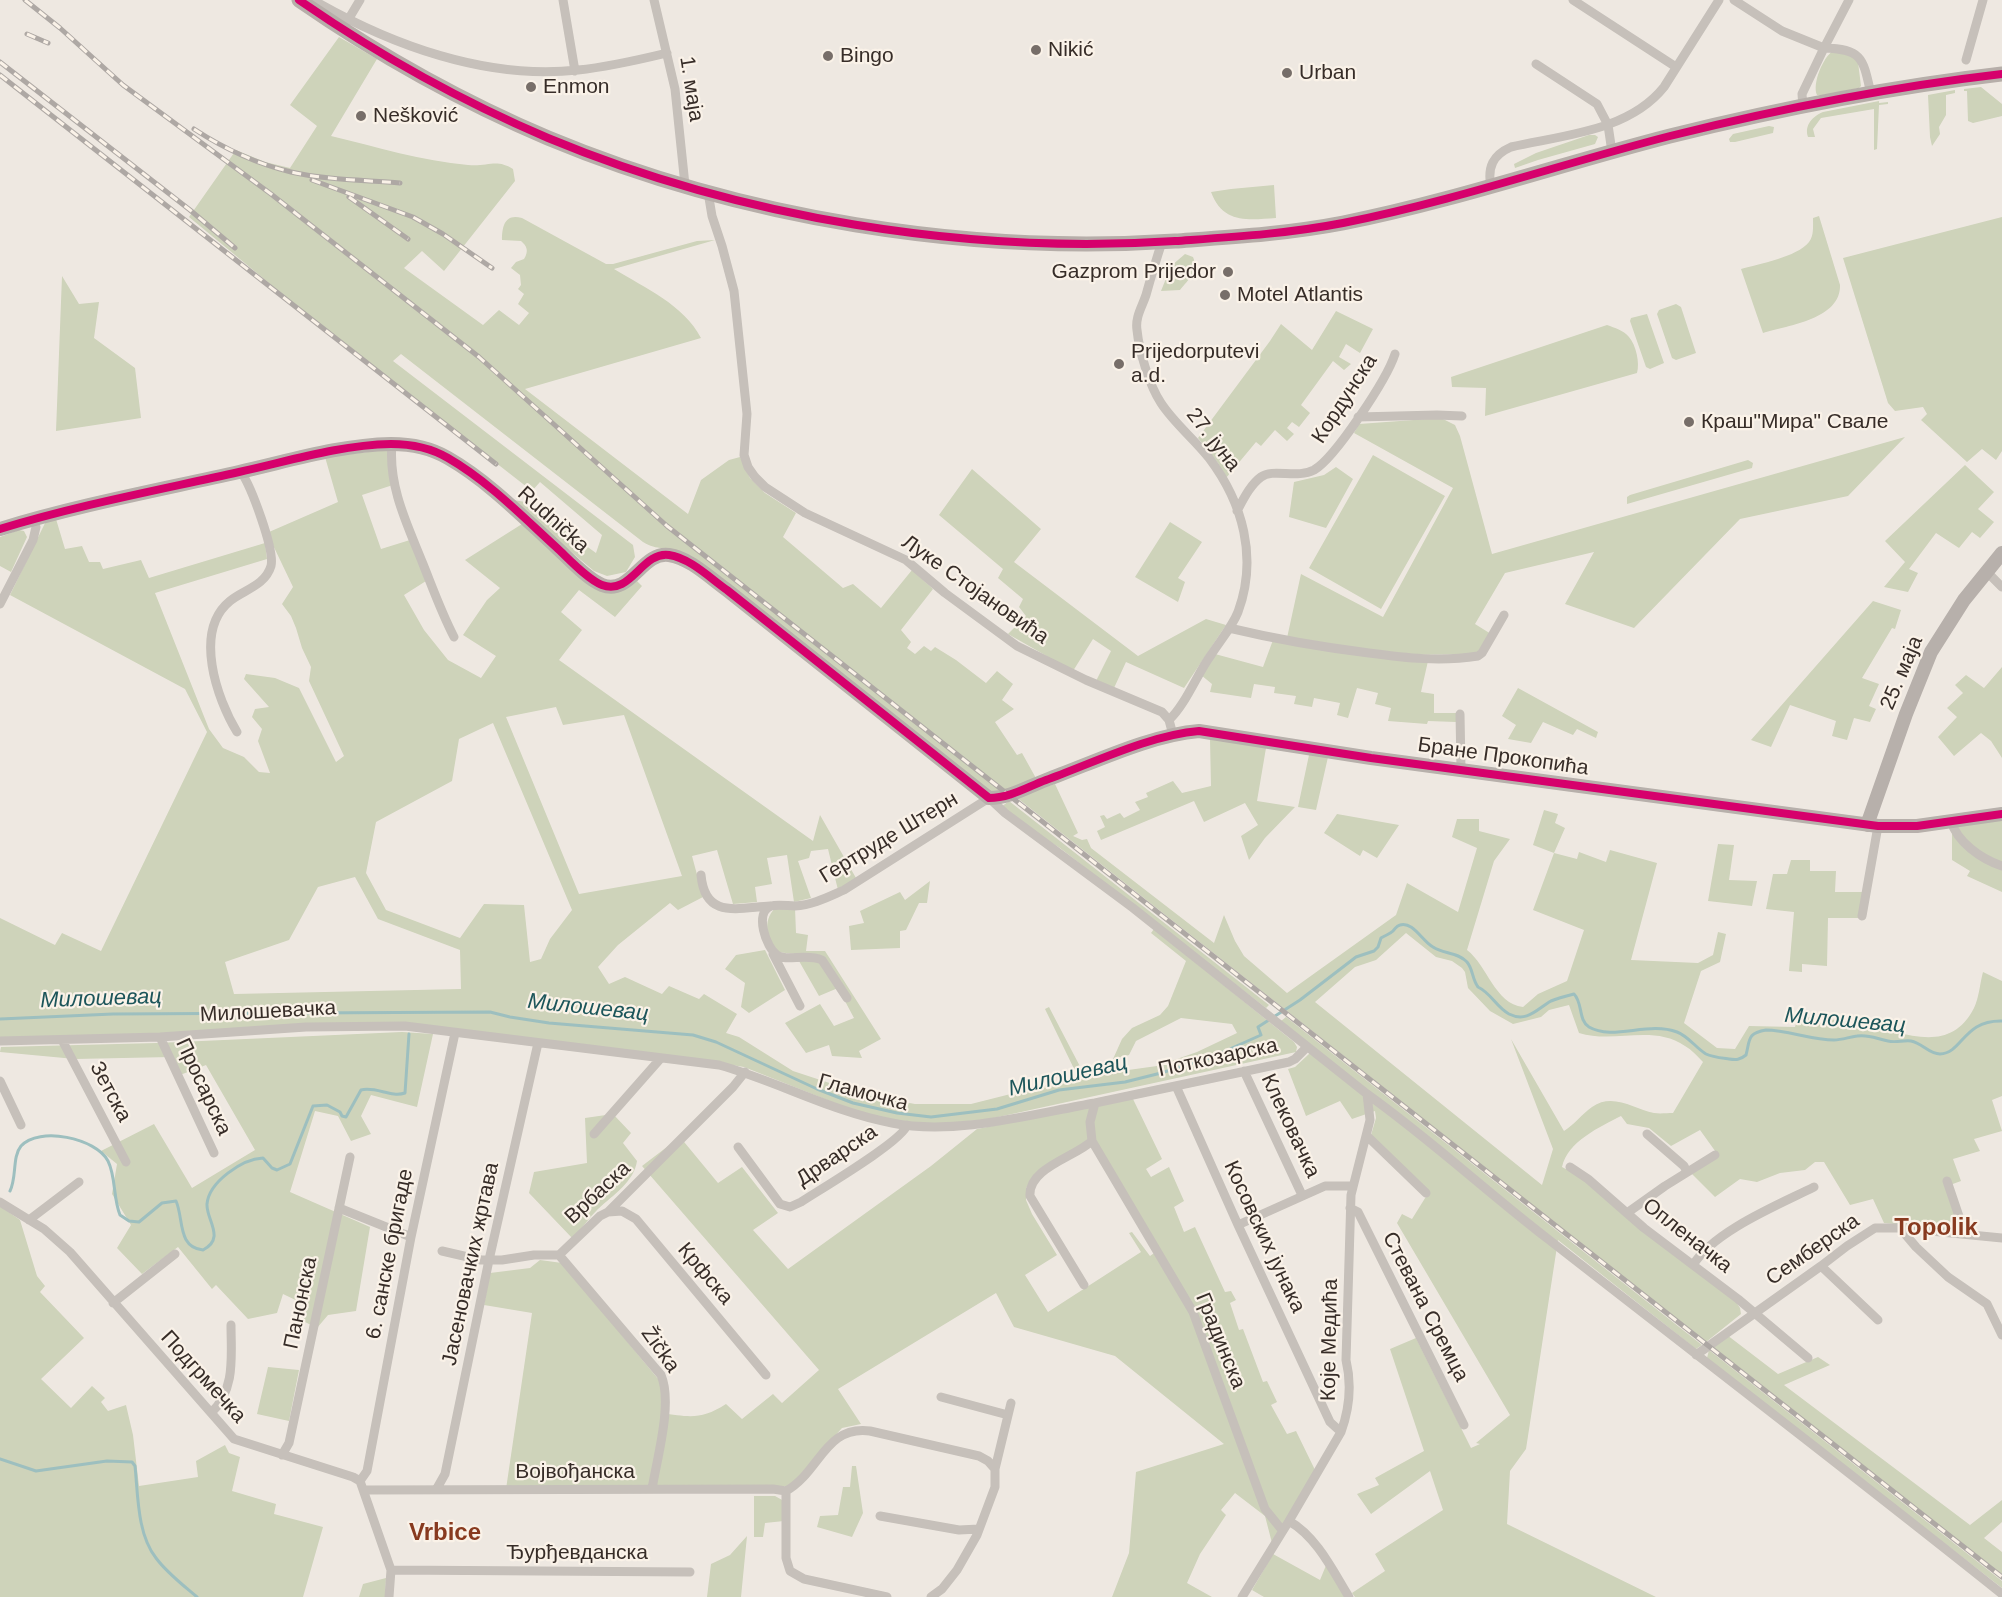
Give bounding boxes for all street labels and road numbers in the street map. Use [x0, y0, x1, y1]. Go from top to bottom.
street label: 1. маја [673, 55, 709, 123]
street label: Кордунска [1307, 350, 1383, 448]
street label: 27. јуна [1180, 403, 1246, 477]
street label: Rudnička [512, 481, 594, 559]
street label: Луке Стојановића [897, 530, 1053, 650]
street label: 25. маја [1875, 632, 1929, 714]
street label: Бране Прокопића [1416, 733, 1590, 781]
street label: Гертруде Штерн [815, 787, 963, 889]
street label: Милошевачка [199, 996, 337, 1028]
street label: Поткозарска [1156, 1033, 1280, 1083]
street label: Просарска [170, 1034, 236, 1140]
street label: Зетска [84, 1057, 136, 1127]
street label: Гламочка [815, 1069, 911, 1117]
street label: Клековачка [1255, 1070, 1325, 1182]
street label: Дрварска [792, 1120, 882, 1192]
street label: Врбаска [560, 1156, 636, 1230]
street label: Косовских јунака [1218, 1157, 1310, 1317]
street label: Јасеновачких жртава [437, 1160, 505, 1368]
street label: 6. санске бригаде [361, 1167, 419, 1341]
street label: Опленачка [1637, 1193, 1737, 1279]
street label: Семберска [1762, 1209, 1864, 1291]
street label: Стевана Сремца [1376, 1228, 1474, 1386]
street label: Крфска [672, 1238, 738, 1310]
street label: Панонска [279, 1255, 323, 1351]
street label: Које Медића [1316, 1279, 1344, 1401]
street label: Градинска [1189, 1289, 1251, 1393]
street label: Žička [635, 1322, 685, 1378]
street label: Подгрмечка [155, 1326, 251, 1428]
street label: Војвођанска [515, 1459, 635, 1485]
street label: Ђурђевданска [506, 1540, 648, 1566]

